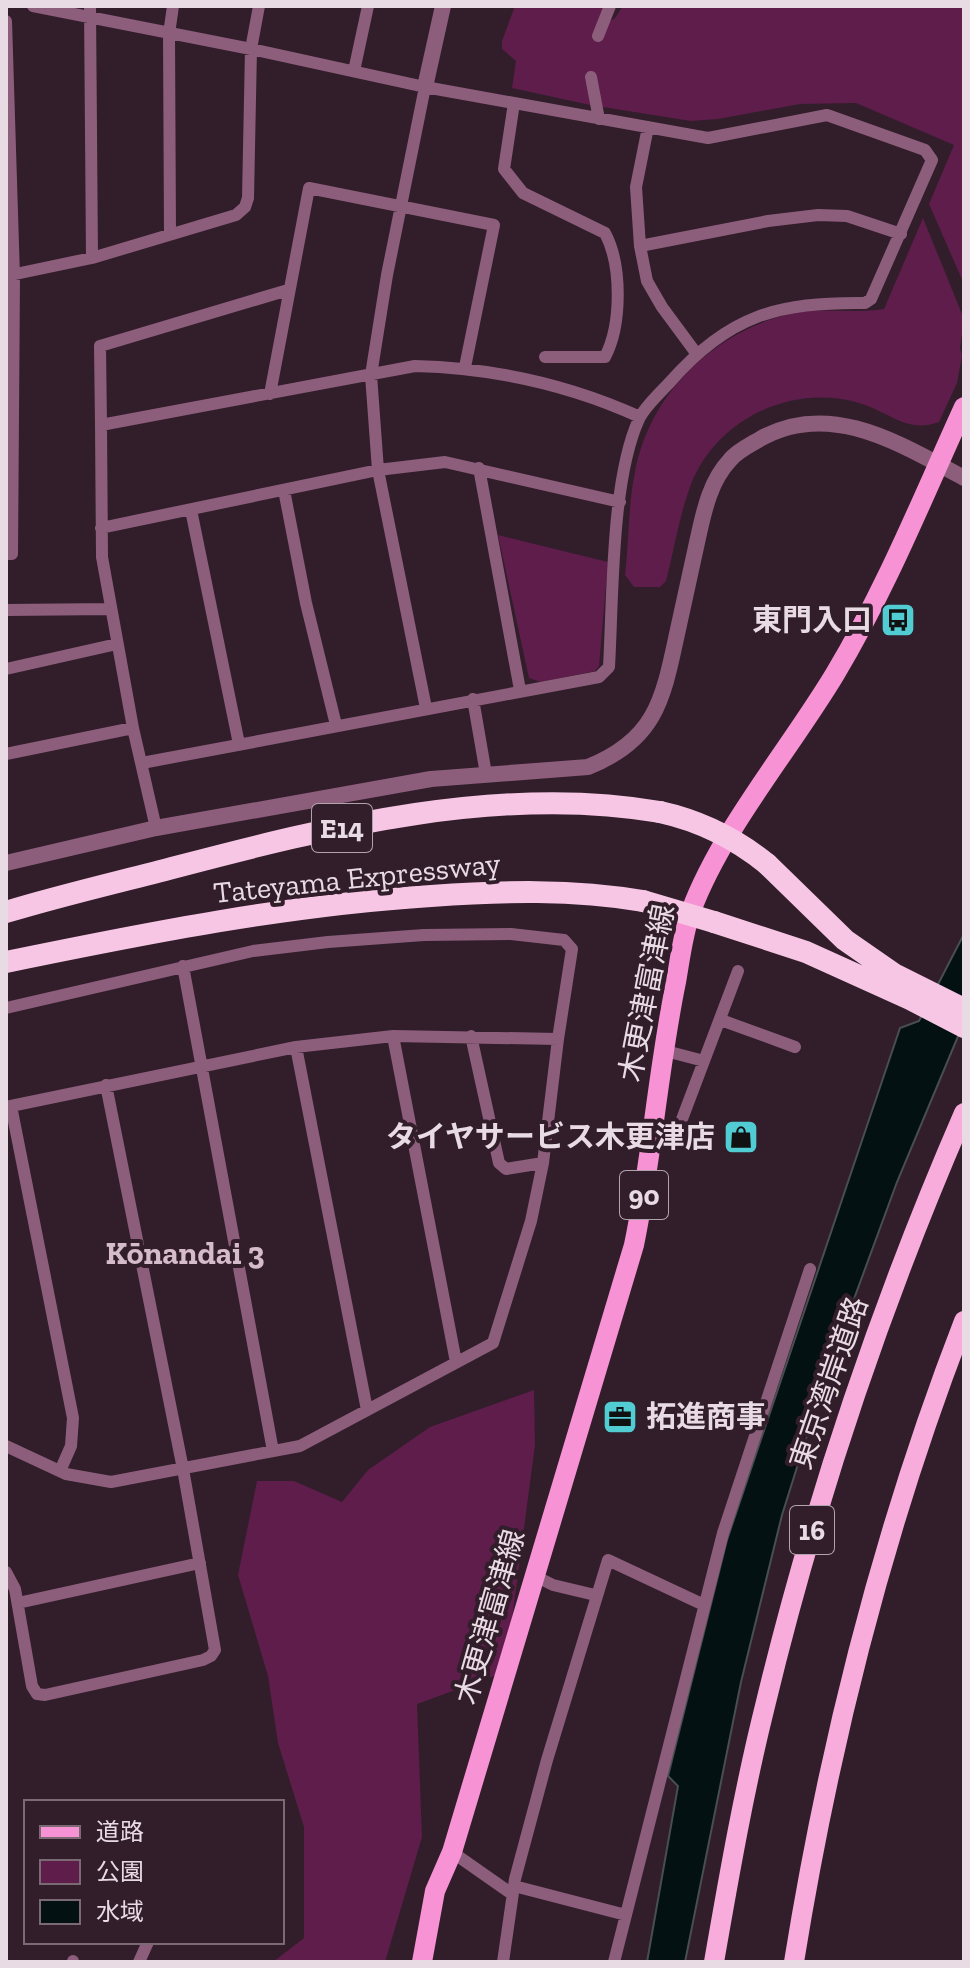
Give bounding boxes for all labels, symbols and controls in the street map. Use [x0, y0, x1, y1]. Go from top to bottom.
bus stop icon: 東門入口 [879, 601, 917, 639]
place label: 東門入口 [752, 602, 872, 638]
road number: E14 [312, 804, 372, 852]
street label: Tateyama Expressway [212, 845, 503, 911]
street label: 木更津富津線 [612, 901, 682, 1085]
shop icon: タイヤサービス木更津店 [722, 1118, 760, 1156]
place label: タイヤサービス木更津店 [386, 1119, 715, 1155]
road number: 90 [620, 1171, 668, 1219]
district label: Kōnandai 3 [105, 1234, 265, 1272]
street label: 東京湾岸道路 [783, 1292, 875, 1474]
office icon: 拓進商事 [601, 1398, 639, 1436]
place label: 拓進商事 [646, 1399, 766, 1435]
road number: 16 [790, 1506, 834, 1554]
street label: 木更津富津線 [448, 1526, 532, 1708]
legend [24, 1800, 284, 1944]
text: 道路 [96, 1817, 144, 1846]
text: 公園 [96, 1857, 144, 1886]
text: 水域 [96, 1897, 144, 1926]

